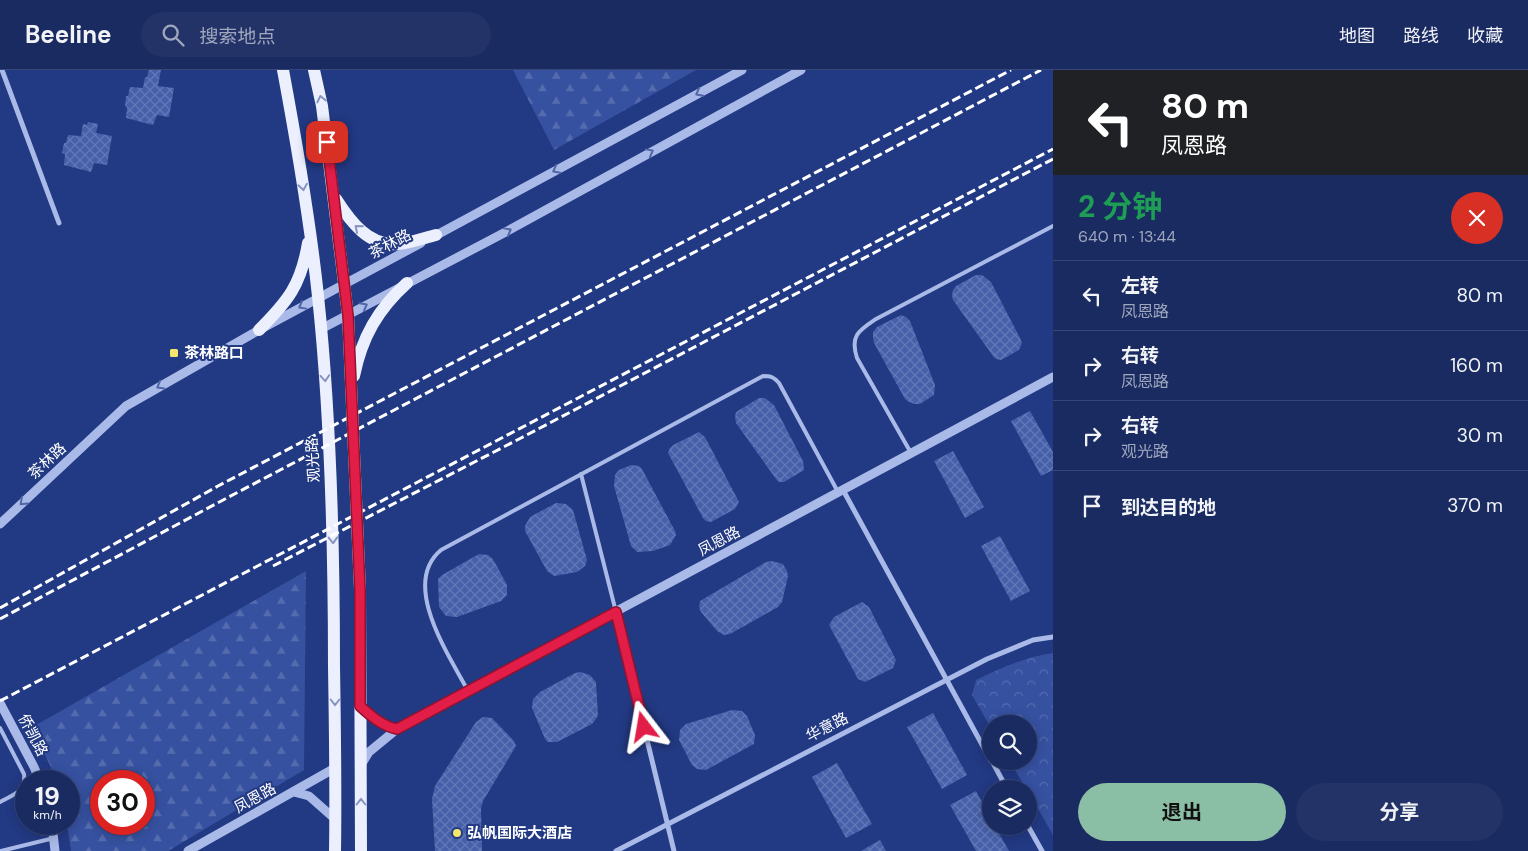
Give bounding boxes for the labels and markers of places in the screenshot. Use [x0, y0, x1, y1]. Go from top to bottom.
pin [306, 121, 348, 163]
place label: 茶林路口 [184, 343, 244, 363]
marker: 茶林路口 [168, 347, 180, 359]
place label: 弘帆国际大酒店 [467, 823, 572, 843]
marker: 弘帆国际大酒店 [451, 827, 463, 839]

